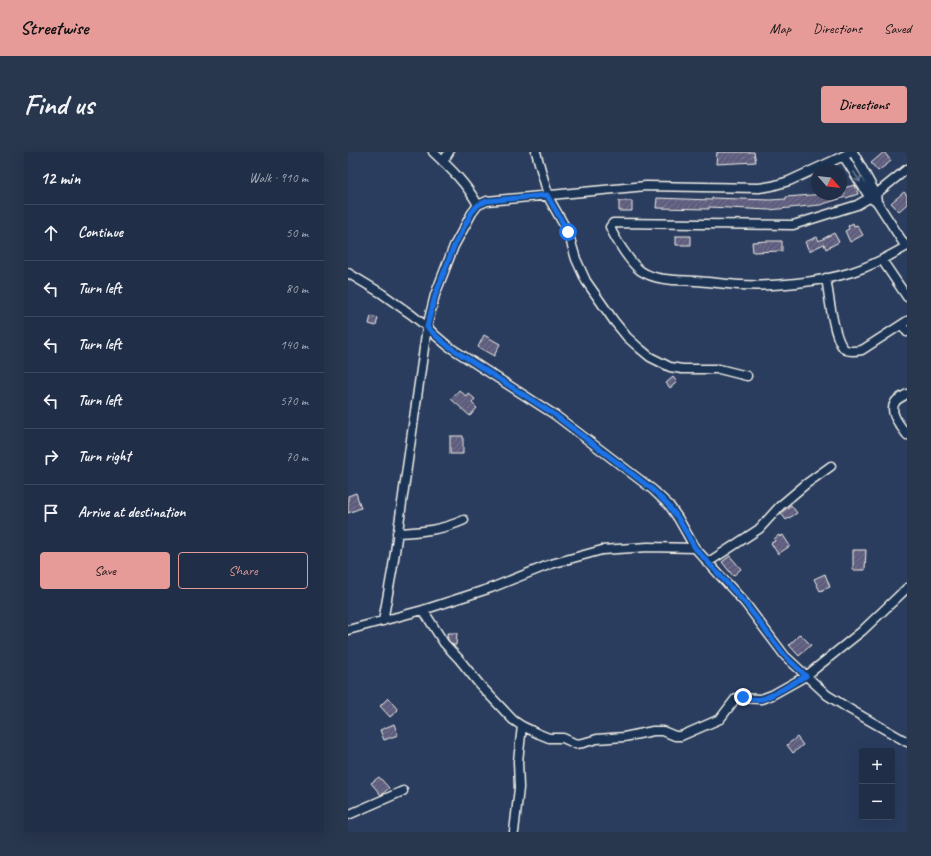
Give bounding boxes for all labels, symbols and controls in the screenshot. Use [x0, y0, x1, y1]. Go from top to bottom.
text: Streetwise [20, 16, 88, 40]
text: Map [770, 20, 791, 37]
text: Directions [813, 20, 862, 37]
text: Saved [884, 20, 911, 37]
button: Directions [821, 86, 907, 123]
text: Find us [24, 87, 94, 122]
north arrow [811, 164, 847, 200]
text: 12 min [40, 168, 80, 189]
text: Walk · 910 m [249, 170, 308, 186]
one-way arrow [853, 171, 861, 182]
icon: ahead [40, 222, 62, 244]
text: Continue [78, 223, 123, 242]
route start [559, 223, 577, 241]
text: 50 m [286, 225, 308, 241]
icon: left [40, 278, 62, 300]
text: Turn left [78, 279, 121, 298]
text: 80 m [286, 281, 308, 297]
icon: left [40, 334, 62, 356]
text: Turn left [78, 335, 121, 354]
text: 140 m [280, 337, 308, 353]
icon: left [40, 390, 62, 412]
text: Turn left [78, 391, 121, 410]
text: 570 m [280, 393, 308, 409]
icon: right [40, 446, 62, 468]
text: Turn right [78, 447, 131, 466]
text: 70 m [286, 449, 308, 465]
icon: arrive [40, 502, 62, 524]
text: Arrive at destination [78, 503, 185, 522]
button: Save [40, 552, 170, 589]
button: Share [178, 552, 308, 589]
route end [734, 688, 752, 706]
map controls [859, 748, 895, 820]
button: + [859, 748, 895, 784]
button: − [859, 784, 895, 820]

